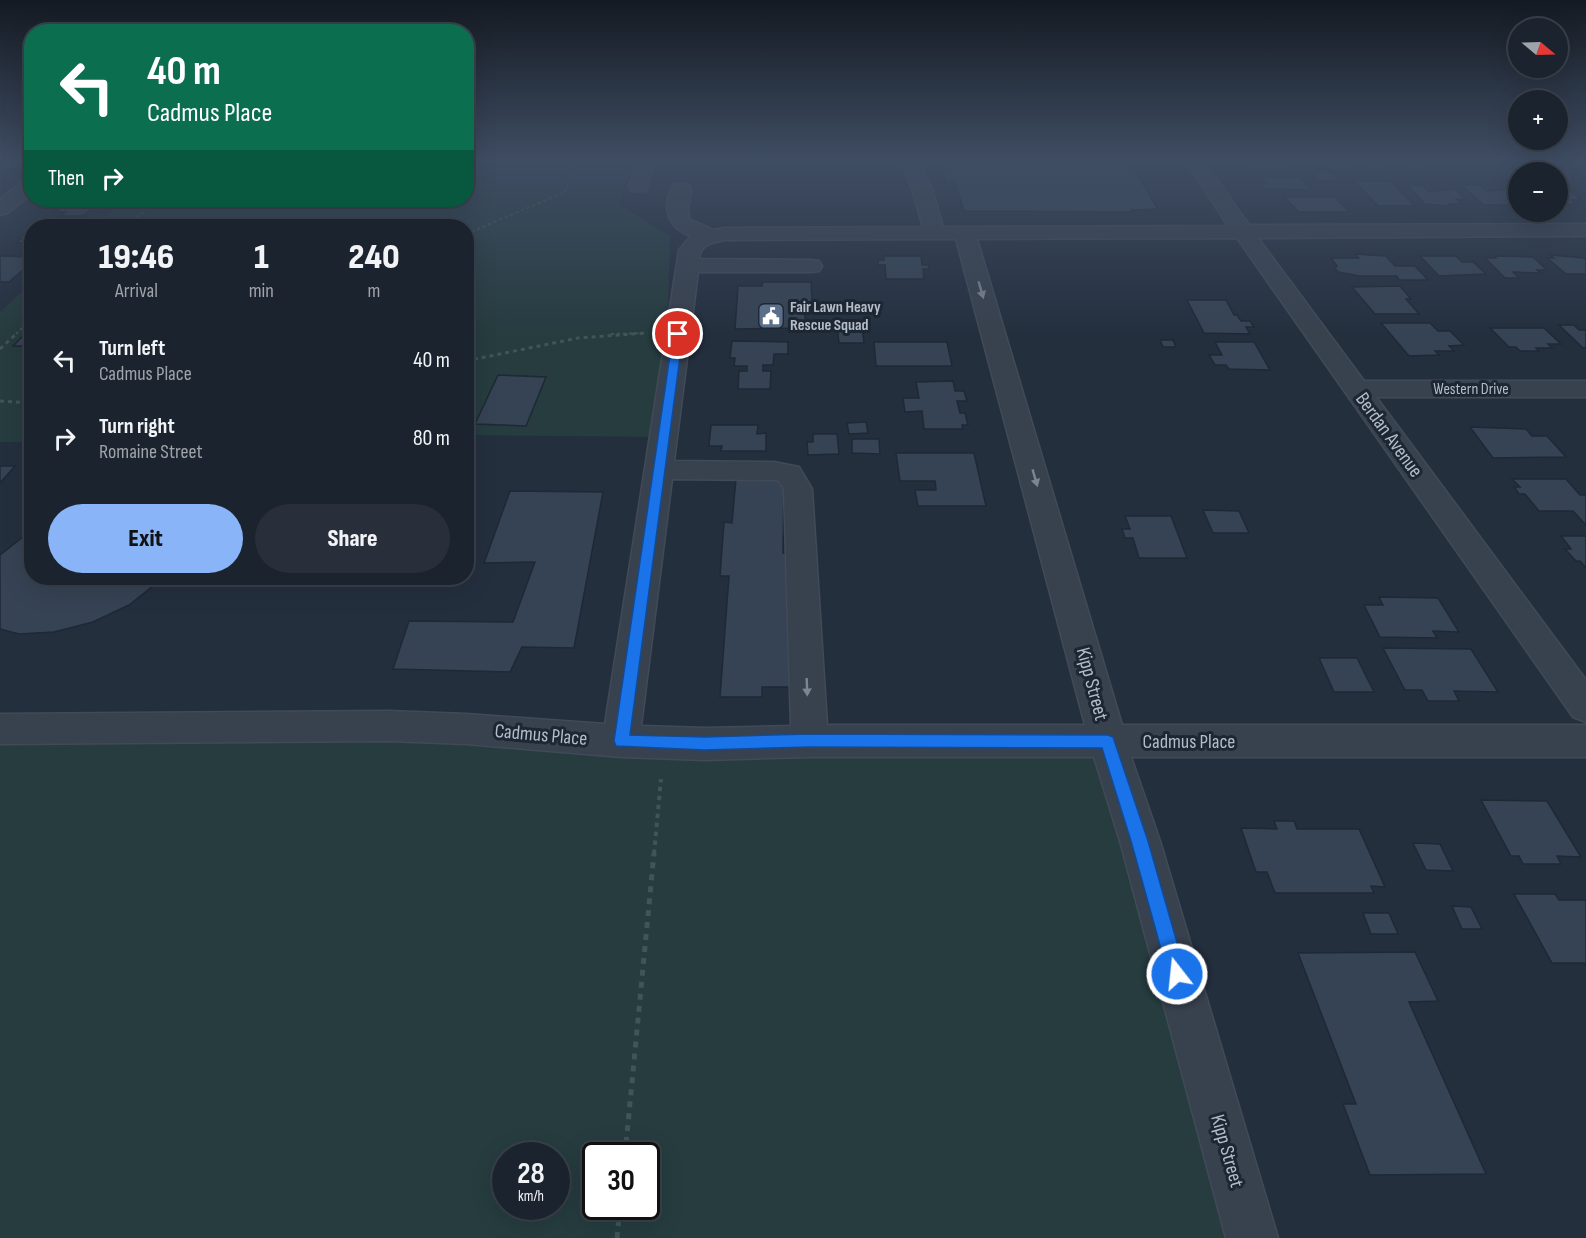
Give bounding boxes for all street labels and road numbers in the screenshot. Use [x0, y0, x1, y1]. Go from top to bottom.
street label: Western Drive [1433, 380, 1509, 399]
street label: Berdan Avenue [1350, 388, 1428, 482]
street label: Kipp Street [1071, 645, 1113, 723]
street label: Cadmus Place [494, 719, 588, 751]
street label: Cadmus Place [1143, 730, 1235, 754]
street label: Kipp Street [1205, 1112, 1249, 1190]

